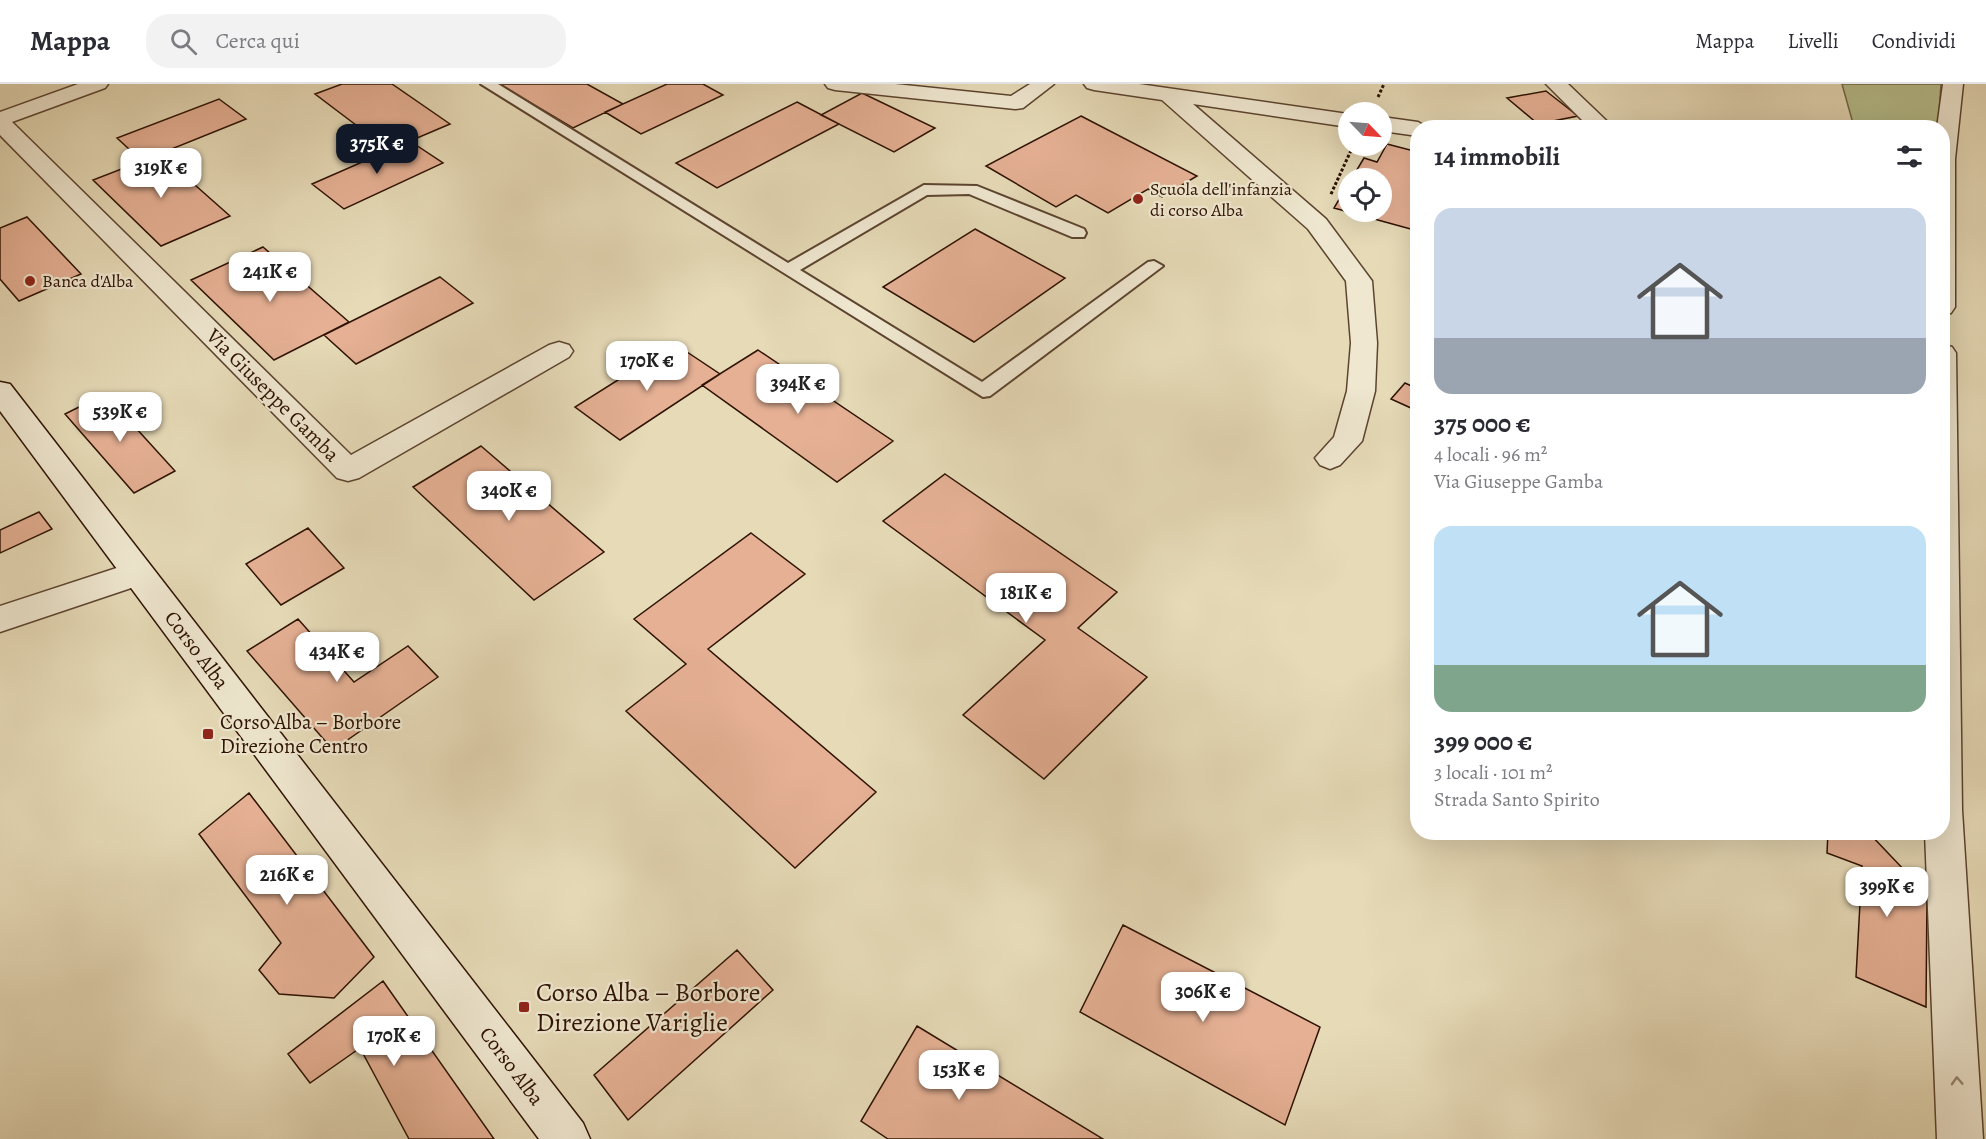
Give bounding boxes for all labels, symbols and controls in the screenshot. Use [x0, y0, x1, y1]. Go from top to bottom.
search box [146, 14, 566, 68]
text: Mappa [30, 22, 110, 60]
icon: search [167, 25, 200, 58]
text: Cerca qui [215, 26, 300, 56]
text: Mappa [1695, 27, 1754, 55]
text: Livelli [1787, 27, 1839, 55]
text: Condividi [1872, 27, 1956, 55]
north arrow [1338, 102, 1392, 156]
map controls [1338, 102, 1392, 222]
pin: 375K € [328, 124, 426, 175]
text: 375K € [350, 130, 404, 157]
text: 14 immobili [1434, 139, 1560, 174]
icon: filters [1893, 140, 1926, 173]
pin: 319K € [112, 148, 210, 199]
text: 319K € [134, 154, 188, 181]
button: locate [1338, 168, 1392, 222]
place label: Scuola dell'infanzia di corso Alba [1150, 177, 1293, 222]
marker: Scuola dell'infanzia di corso Alba [1131, 192, 1145, 206]
icon: home [1626, 247, 1734, 355]
pin: 241K € [221, 252, 319, 303]
text: 241K € [243, 258, 297, 285]
place label: Banca d'Alba [42, 269, 134, 293]
marker: Banca d'Alba [23, 274, 37, 288]
street label: Via Giuseppe Gamba [200, 322, 346, 468]
pin: 170K € [598, 341, 696, 392]
text: 170K € [620, 347, 674, 374]
pin: 394K € [749, 364, 847, 415]
text: 394K € [770, 370, 826, 397]
pin: 539K € [71, 392, 169, 443]
text: 539K € [93, 398, 147, 425]
text: 375 000 € [1434, 406, 1531, 441]
text: 4 locali · 96 m² [1434, 441, 1547, 468]
text: Via Giuseppe Gamba [1434, 468, 1603, 495]
pin: 340K € [460, 471, 558, 522]
text: 340K € [481, 477, 537, 504]
icon: home [1626, 565, 1734, 673]
pin: 181K € [977, 573, 1075, 624]
text: 181K € [1000, 579, 1052, 606]
street label: Corso Alba [158, 605, 236, 695]
pin: 434K € [288, 632, 386, 683]
text: 434K € [309, 638, 365, 665]
place label: Corso Alba – Borbore Direzione Centro [220, 708, 401, 760]
text: 399 000 € [1434, 724, 1532, 759]
marker: Corso Alba – Borbore Direzione Centro [201, 727, 215, 741]
text: 3 locali · 101 m² [1434, 759, 1553, 786]
text: Strada Santo Spirito [1434, 786, 1600, 813]
pin: 216K € [238, 855, 336, 906]
text: 216K € [260, 861, 314, 888]
pin: 399K € [1838, 867, 1936, 918]
text: 399K € [1859, 873, 1915, 900]
pin: 306K € [1154, 972, 1252, 1023]
place label: Corso Alba – Borbore Direzione Variglie [536, 975, 760, 1040]
text: 306K € [1175, 978, 1231, 1005]
marker: Corso Alba – Borbore Direzione Variglie [517, 1000, 531, 1014]
pin: 170K € [345, 1016, 443, 1067]
street label: Corso Alba [473, 1021, 551, 1111]
text: 170K € [367, 1022, 421, 1049]
pin: 153K € [910, 1050, 1008, 1101]
text: 153K € [933, 1056, 985, 1083]
one-way arrow [1951, 1076, 1964, 1085]

